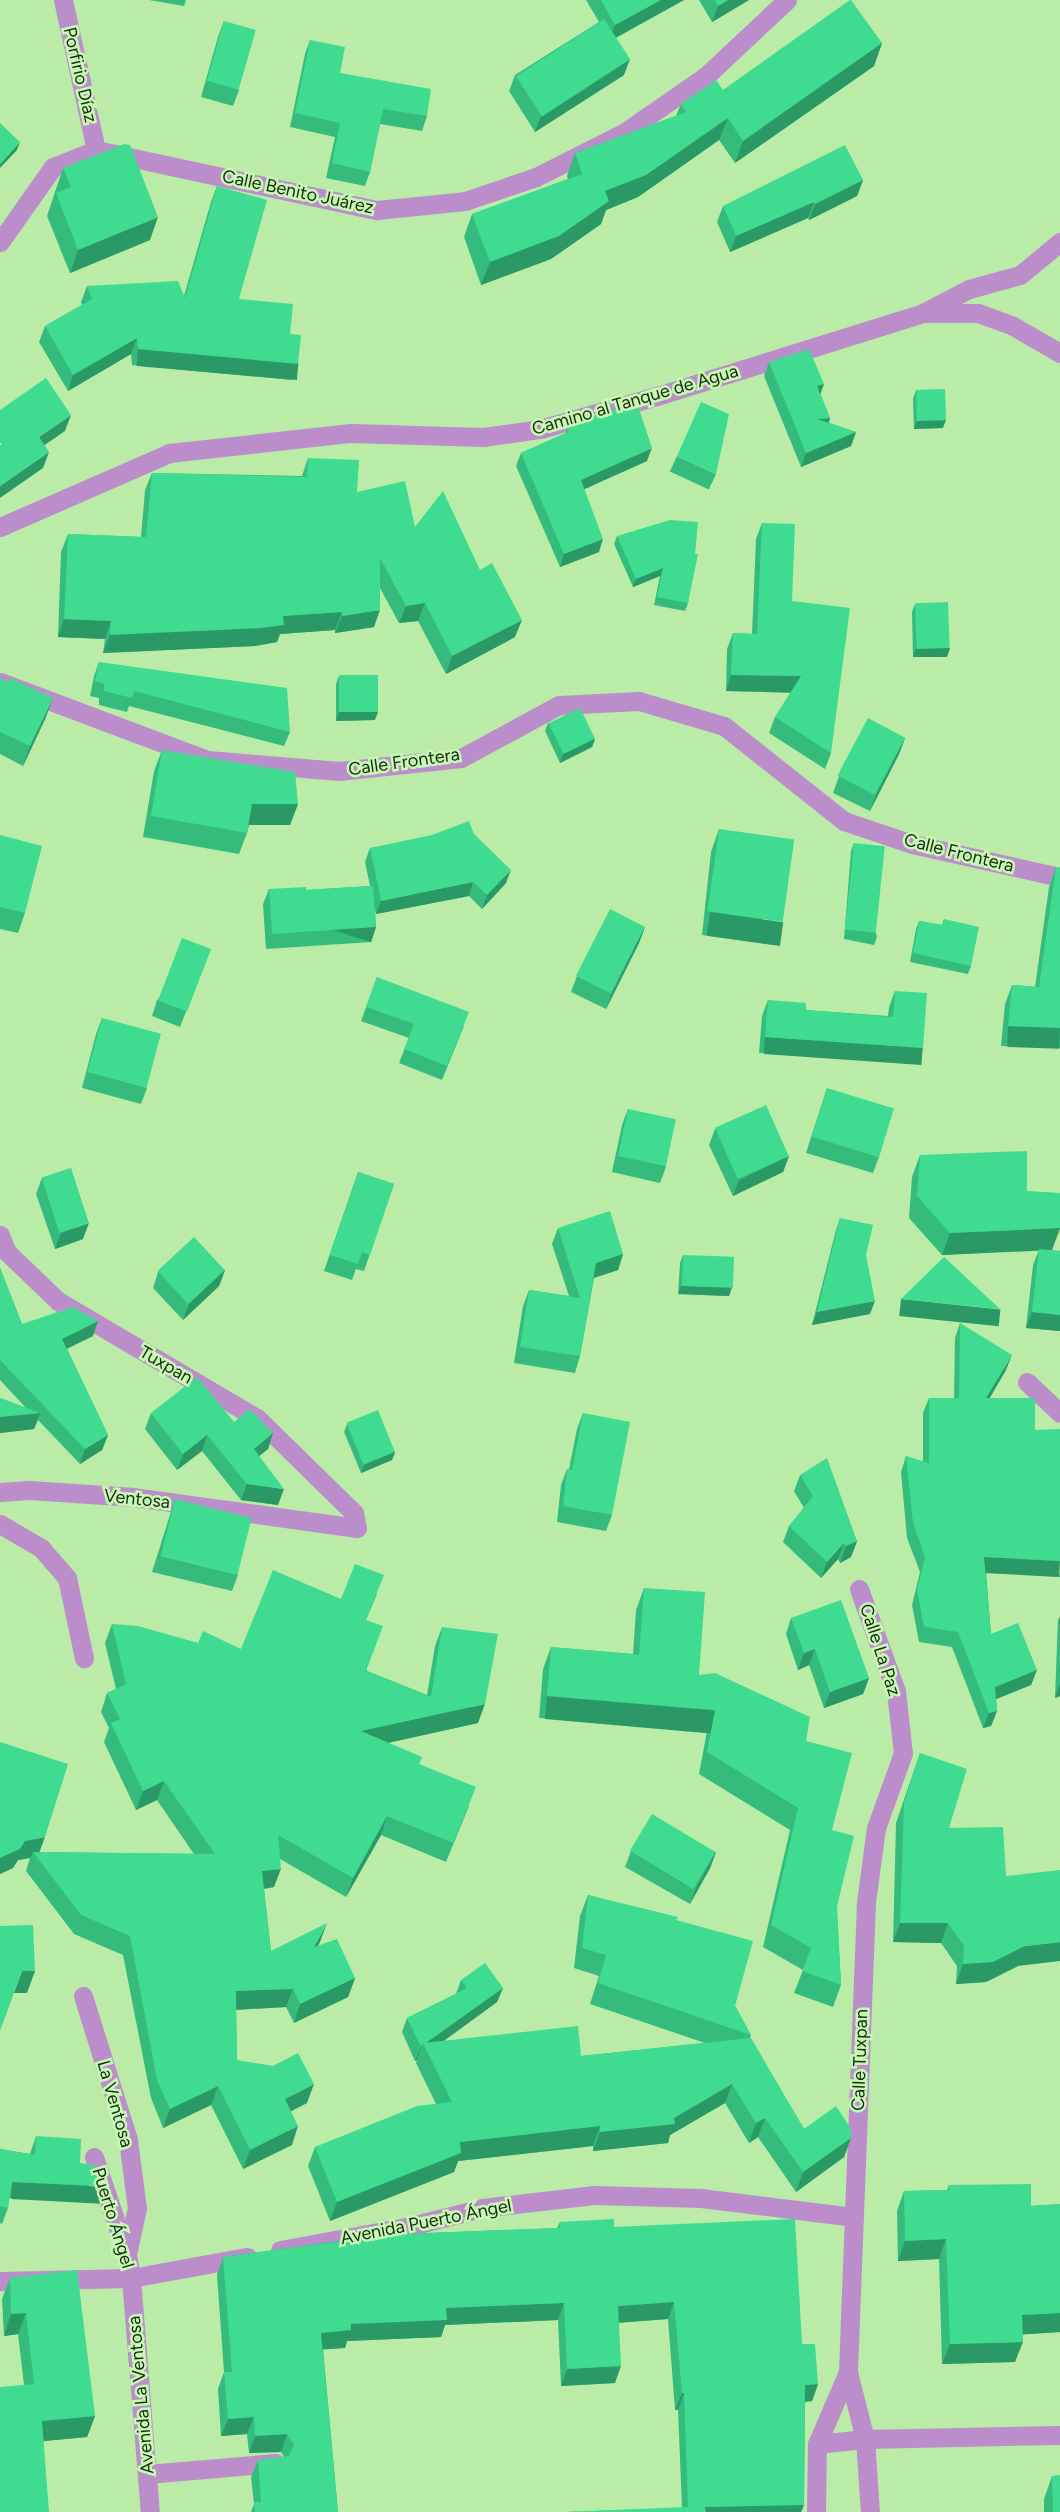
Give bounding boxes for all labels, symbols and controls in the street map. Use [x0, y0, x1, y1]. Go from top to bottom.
street label: Porfirio Díaz [59, 25, 101, 125]
street label: Calle Benito Juárez [220, 165, 376, 219]
street label: Camino al Tanque de Agua [529, 360, 741, 440]
street label: Calle Frontera [347, 743, 461, 781]
street label: Calle Frontera [902, 829, 1016, 877]
street label: Tuxpan [136, 1341, 196, 1389]
street label: Ventosa [103, 1485, 171, 1513]
street label: Calle La Paz [855, 1601, 905, 1699]
street label: Calle Tuxpan [847, 2009, 873, 2111]
street label: La Ventosa [92, 2058, 138, 2150]
street label: Puerto Ángel [87, 2165, 139, 2271]
street label: Avenida Puerto Ángel [339, 2195, 513, 2249]
street label: Avenida La Ventosa [123, 2315, 159, 2475]

